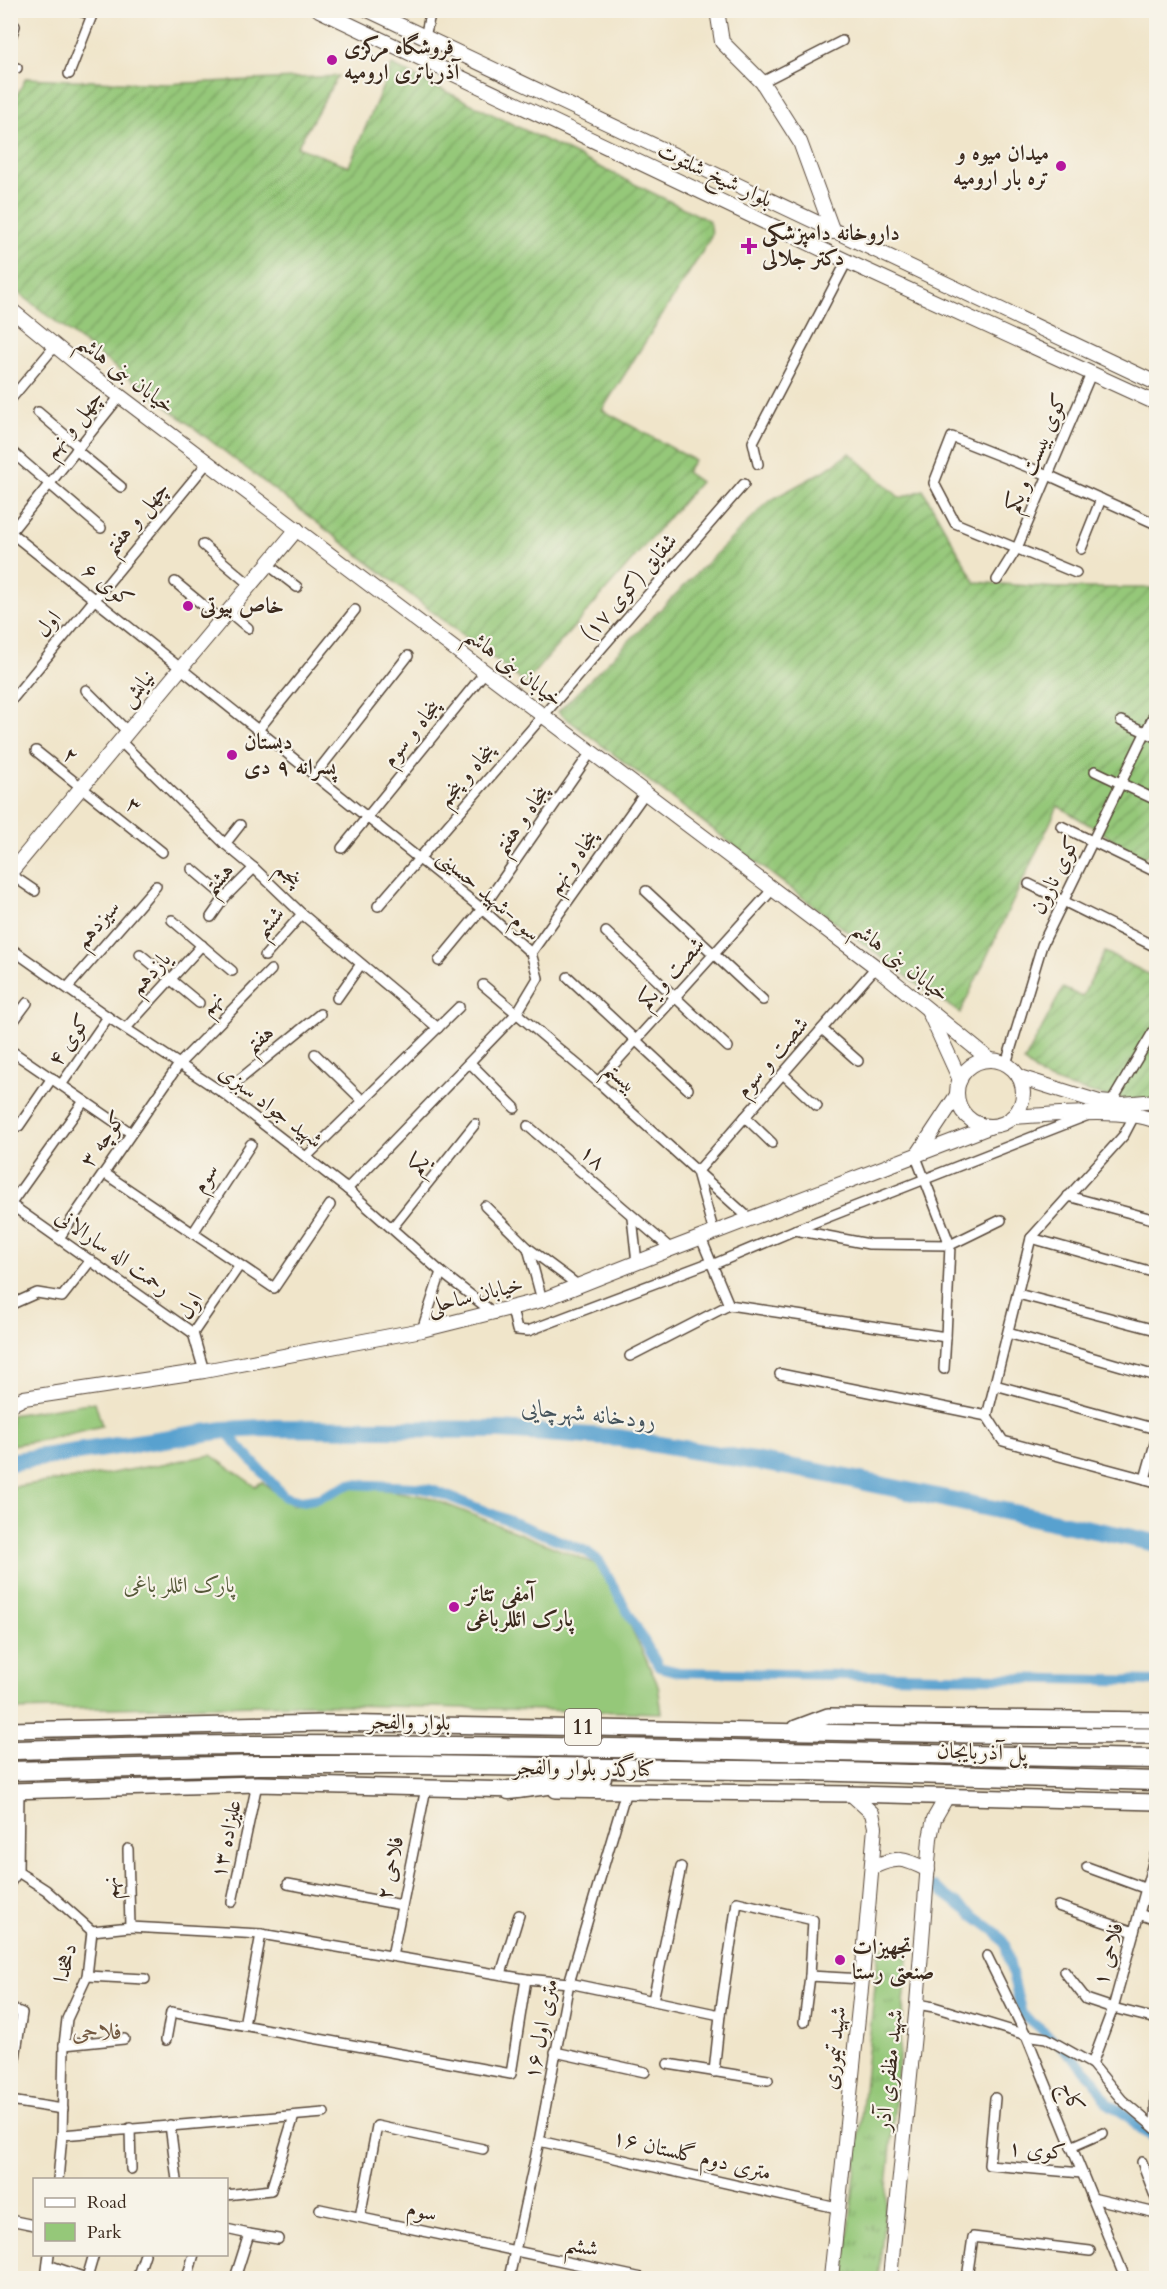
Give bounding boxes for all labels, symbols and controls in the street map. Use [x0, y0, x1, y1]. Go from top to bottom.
place label: فروشگاه مرکزی آذرباتری ارومیه [344, 32, 462, 87]
marker: فروشگاه مرکزی آذرباتری ارومیه [325, 53, 339, 67]
street label: بلوار شیخ شلتوت [651, 135, 778, 218]
place label: میدان میوه و تره بار ارومیه [953, 138, 1049, 193]
marker: میدان میوه و تره بار ارومیه [1054, 159, 1068, 173]
place label: داروخانه دامپزشکی دکتر جلالی [761, 218, 900, 273]
marker: داروخانه دامپزشکی دکتر جلالی [740, 237, 758, 255]
street label: خیابان بنی هاشم [67, 327, 181, 426]
street label: چهل و نهم [36, 383, 114, 468]
street label: کوی بیست و یکم [997, 389, 1079, 519]
street label: چهل و هفتم [96, 475, 180, 565]
street label: شقایق (کوی ۱۷) [574, 527, 684, 647]
street label: کوی ۶ [76, 555, 140, 615]
place label: خاص بیوتی [199, 591, 284, 621]
marker: خاص بیوتی [181, 599, 195, 613]
street label: اول [28, 604, 68, 644]
street label: خیابان بنی هاشم [455, 620, 569, 719]
street label: نیایش [112, 663, 162, 713]
street label: پنجاه و سوم [375, 692, 451, 776]
place label: دبستان پسرانه ۹ دی [244, 727, 338, 783]
street label: پنجاه و پنجم [430, 736, 507, 816]
street label: ۲ [56, 739, 86, 771]
marker: دبستان پسرانه ۹ دی [225, 748, 239, 762]
street label: پنجاه و هفتم [486, 778, 562, 865]
street label: ۳ [120, 789, 148, 821]
street label: پنجاه و نهم [539, 823, 610, 903]
street label: کوی نارون [1023, 831, 1087, 919]
street label: سوم-شهید حسینی [428, 842, 547, 951]
street label: پنجم [266, 854, 310, 899]
street label: هشتم [195, 856, 245, 906]
street label: سیزدهم [67, 893, 130, 958]
street label: ششم [247, 900, 296, 948]
street label: خیابان بنی هاشم [842, 914, 956, 1013]
street label: شصت و یکم [630, 930, 715, 1019]
street label: یازدهم [122, 943, 183, 1005]
street label: نهم [192, 984, 233, 1025]
street label: کوی ۴ [40, 1008, 98, 1072]
street label: شصت و سوم [728, 1010, 819, 1107]
street label: هفتم [238, 1018, 284, 1065]
street label: بیستم [594, 1054, 644, 1104]
street label: شهید جواد سبزی [213, 1057, 329, 1155]
street label: کوچه ۳ [73, 1105, 133, 1173]
street label: ۱۸ [573, 1137, 613, 1177]
street label: یکم [401, 1146, 442, 1184]
street label: سوم [184, 1157, 229, 1201]
street label: رحمت اله سارالانی [49, 1201, 177, 1303]
street label: خیابان ساحلی [424, 1269, 526, 1322]
street label: اول [170, 1287, 210, 1325]
water label: رودخانه شهرچایی [520, 1391, 658, 1437]
park label: پارک ائللر باغی [123, 1570, 236, 1601]
place label: آمفی تئاتر پارک ائللرباغی [464, 1579, 575, 1635]
marker: آمفی تئاتر پارک ائللرباغی [447, 1600, 461, 1614]
street label: بلوار والفجر [365, 1706, 451, 1738]
road number: 11 [565, 1709, 601, 1745]
street label: پل آذربایجان [936, 1735, 1030, 1770]
street label: کنارگذر بلوار والفجر [511, 1751, 655, 1784]
street label: ۱۳ علیزاده [203, 1797, 249, 1881]
street label: فلاحی ۲ [369, 1833, 411, 1903]
street label: نهم [95, 1876, 130, 1900]
street label: فلاحی ۱ [1085, 1919, 1131, 1989]
place label: تجهیزات صنعتی رستا [852, 1932, 934, 1987]
street label: دهخدا [46, 1940, 84, 1986]
marker: تجهیزات صنعتی رستا [833, 1953, 847, 1967]
street label: ۱۶ متری اول [517, 1976, 565, 2082]
street label: شهید تیموری [815, 2005, 853, 2091]
street label: شهید مظفری آذر [867, 2008, 910, 2134]
district label: فلاحی [72, 2015, 122, 2048]
street label: کاج [1048, 2077, 1092, 2119]
street label: ۱۶ متری دوم گلستان [609, 2122, 774, 2192]
street label: کوی ۱ [1007, 2133, 1067, 2167]
legend [33, 2178, 228, 2256]
text: Road [87, 2190, 127, 2215]
street label: سوم [403, 2193, 440, 2233]
text: Park [87, 2220, 122, 2245]
street label: ششم [561, 2228, 601, 2270]

